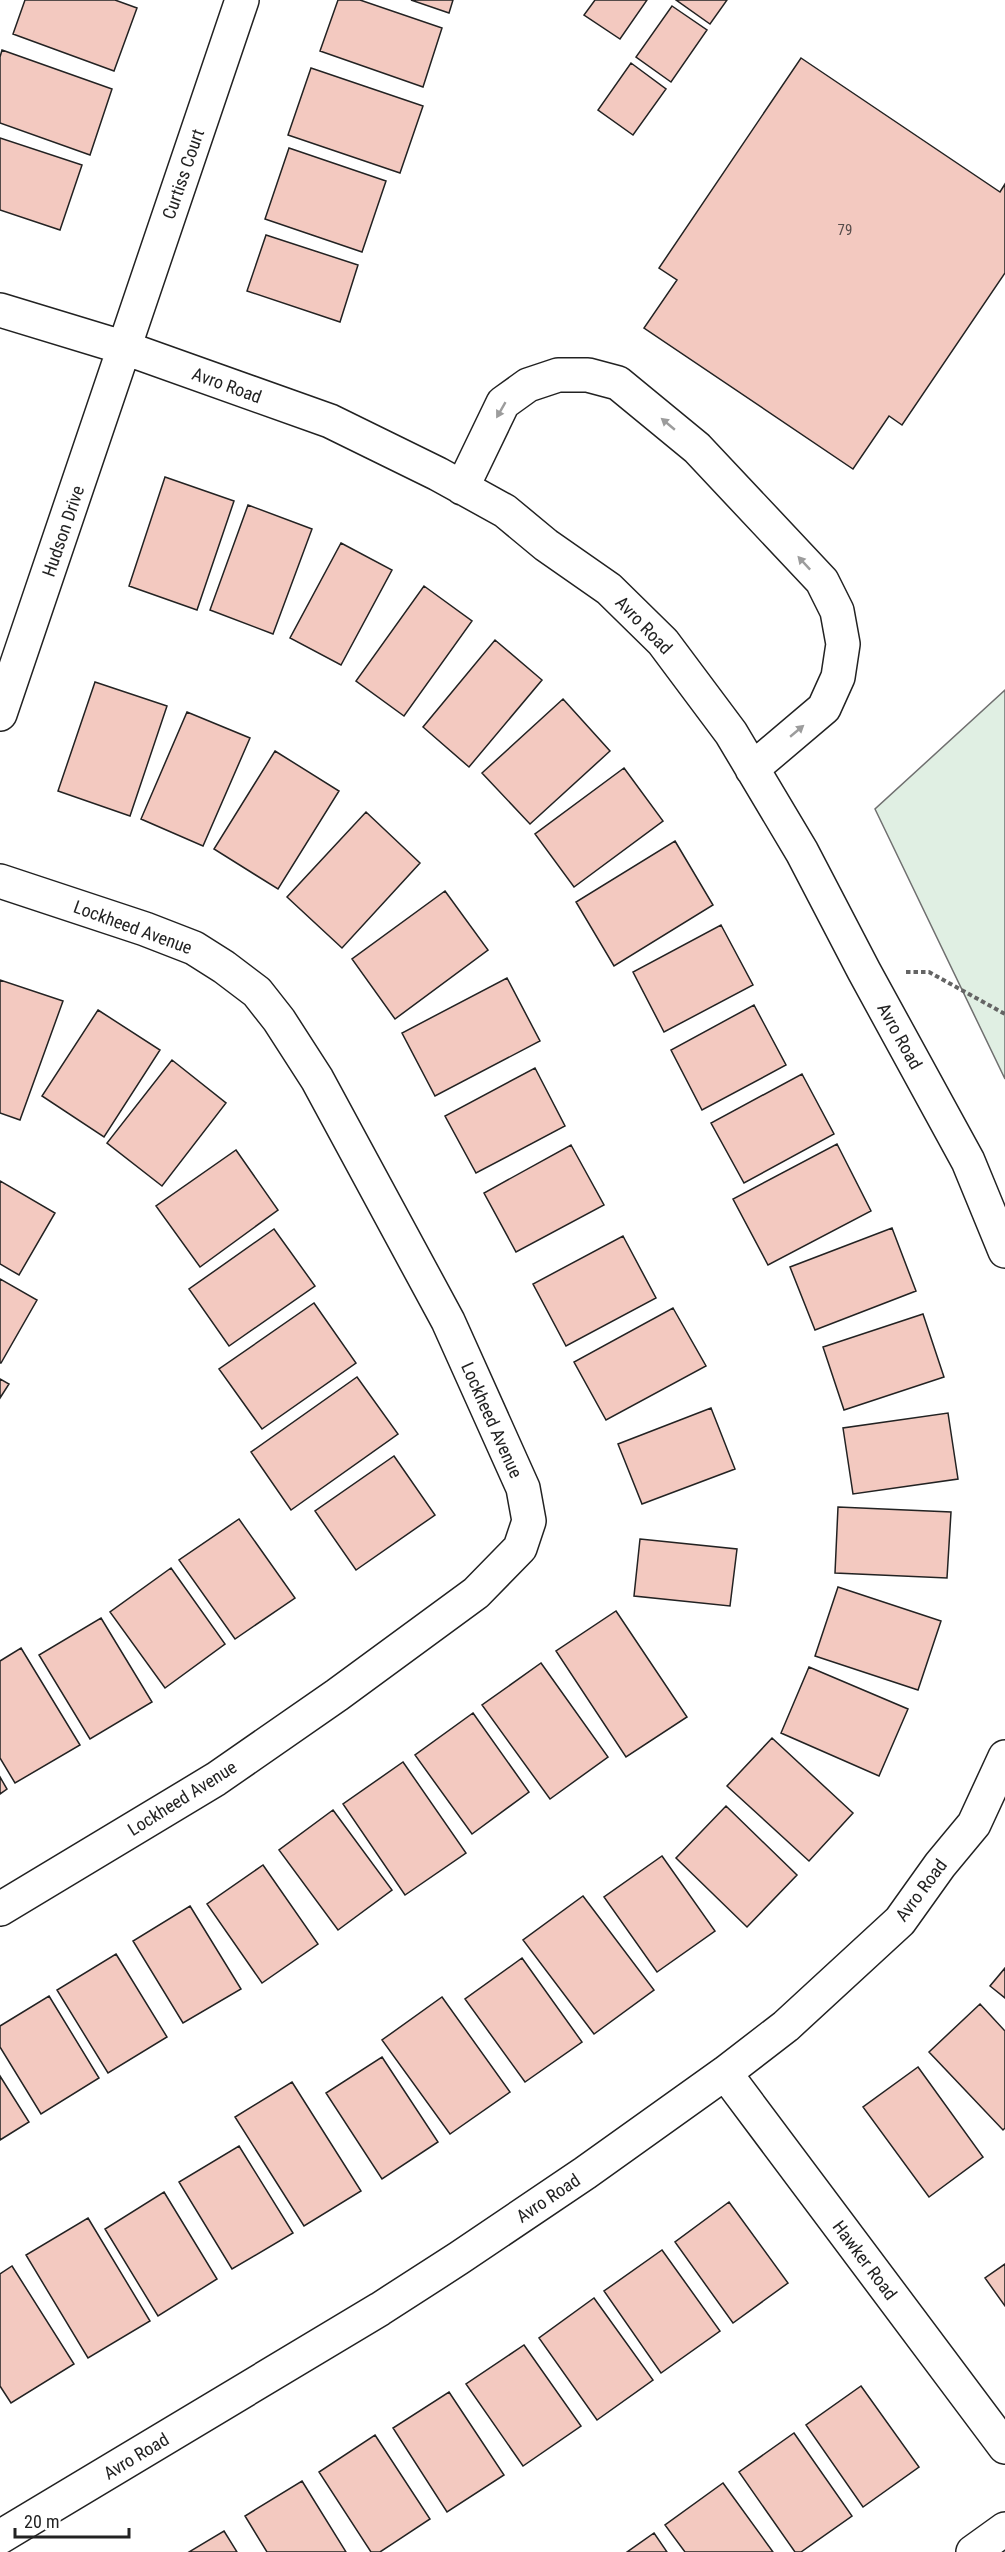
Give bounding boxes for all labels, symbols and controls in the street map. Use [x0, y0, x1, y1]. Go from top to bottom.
street label: Curtiss Court [158, 126, 208, 222]
house number: 79 [838, 221, 852, 239]
street label: Avro Road [189, 363, 265, 407]
one-way arrow [496, 402, 506, 419]
one-way arrow [660, 418, 676, 431]
street label: Hudson Drive [38, 483, 88, 579]
one-way arrow [798, 556, 812, 570]
street label: Avro Road [611, 592, 677, 658]
one-way arrow [789, 725, 804, 738]
street label: Lockheed Avenue [71, 896, 195, 958]
street label: Avro Road [873, 999, 927, 1073]
street label: Lockheed Avenue [457, 1359, 527, 1481]
street label: Lockheed Avenue [124, 1756, 240, 1840]
street label: Avro Road [891, 1855, 951, 1925]
street label: Avro Road [512, 2169, 584, 2227]
street label: Hawker Road [828, 2216, 902, 2304]
street label: Avro Road [100, 2428, 172, 2484]
scale bar [15, 2501, 129, 2539]
text: 20 m [24, 2511, 59, 2532]

